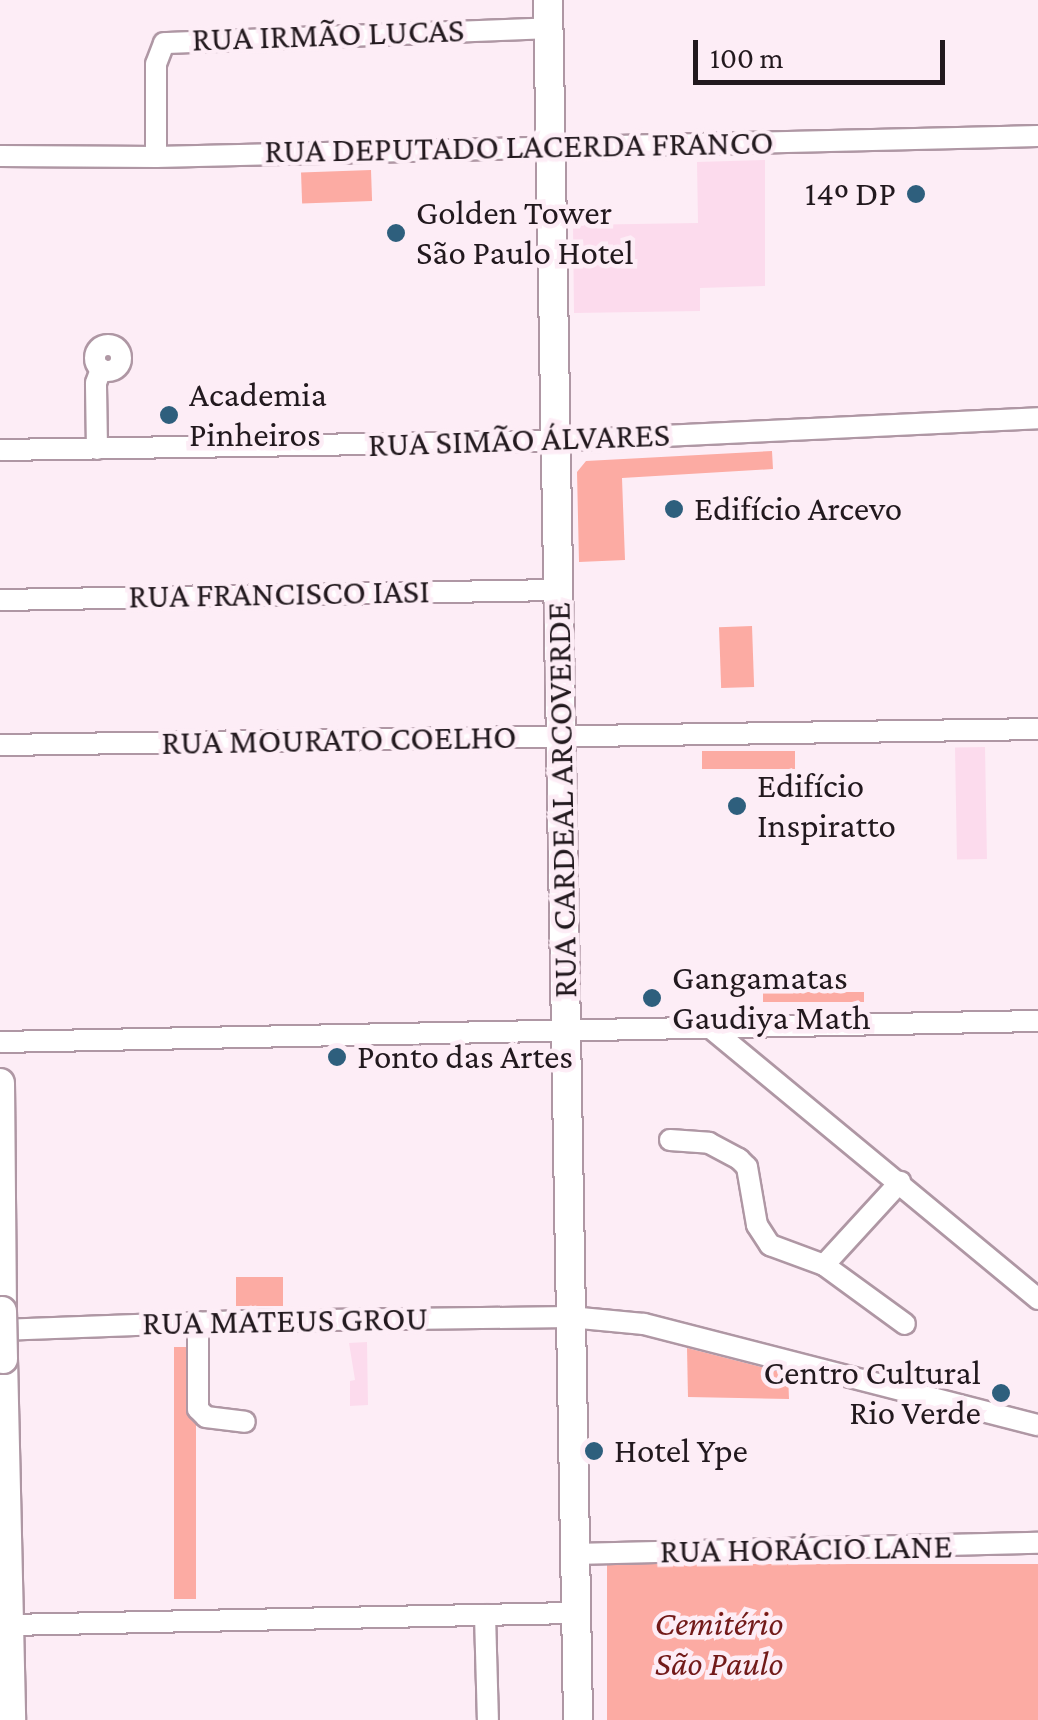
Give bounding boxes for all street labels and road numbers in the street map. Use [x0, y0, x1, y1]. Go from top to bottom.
street label: RUA IRMÃO LUCAS [191, 9, 465, 61]
street label: RUA DEPUTADO LACERDA FRANCO [264, 122, 774, 172]
street label: RUA SIMÃO ÁLVARES [367, 414, 671, 466]
street label: RUA FRANCISCO IASI [128, 570, 430, 618]
street label: RUA CARDEAL ARCOVERDE [538, 601, 586, 999]
street label: RUA MOURATO COELHO [161, 716, 517, 764]
street label: RUA MATEUS GROU [142, 1298, 428, 1344]
street label: RUA HORÁCIO LANE [659, 1525, 953, 1573]

